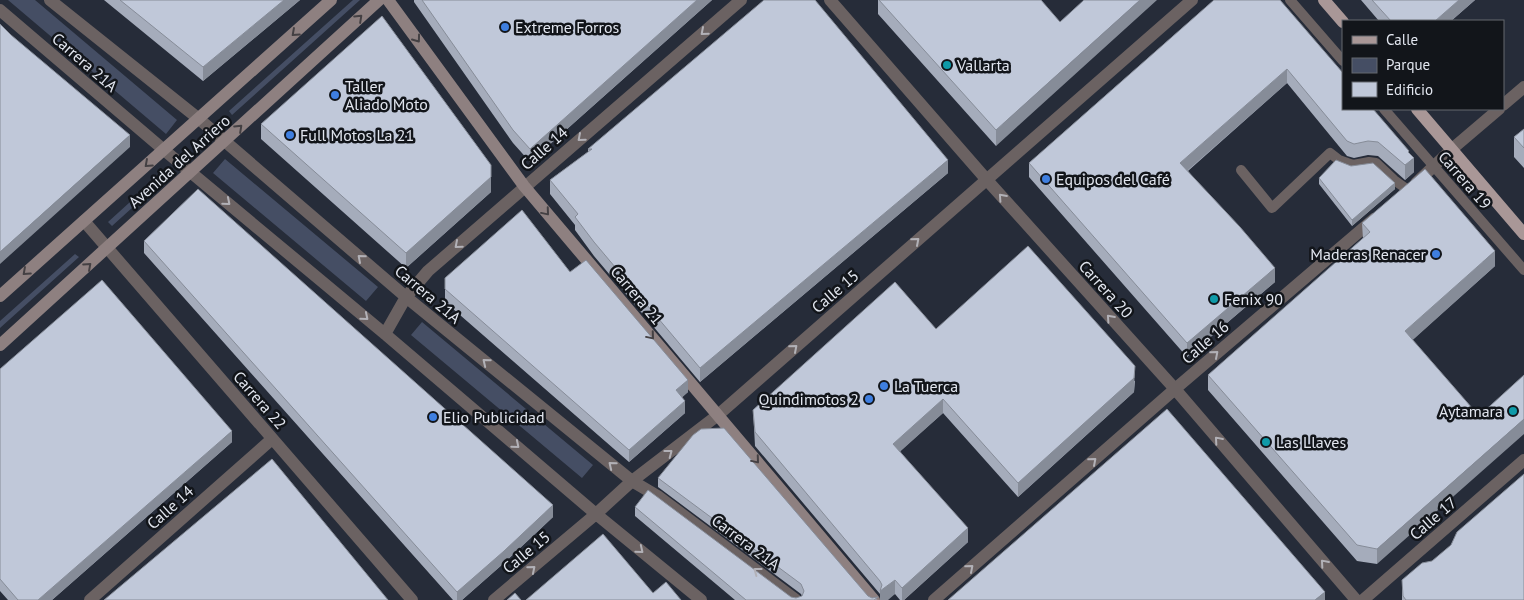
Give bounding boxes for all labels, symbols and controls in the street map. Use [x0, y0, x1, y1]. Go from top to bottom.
one-way arrow [353, 15, 362, 24]
place label: Extreme Forros [515, 17, 620, 37]
legend [1342, 20, 1504, 110]
marker: Extreme Forros [499, 21, 511, 33]
one-way arrow [700, 26, 709, 35]
one-way arrow [291, 27, 300, 36]
street label: Carrera 21A [48, 28, 122, 96]
text: Calle [1386, 30, 1418, 49]
one-way arrow [411, 33, 420, 43]
place label: Vallarta [956, 55, 1010, 75]
text: Parque [1386, 55, 1430, 74]
marker: Vallarta [941, 59, 953, 71]
place label: Taller Aliado Moto [345, 76, 428, 114]
text: Edificio [1386, 80, 1433, 99]
marker: Taller Aliado Moto [329, 89, 341, 101]
street label: Avenida del Arriero [124, 110, 234, 212]
street label: Calle 14 [516, 122, 572, 174]
one-way arrow [234, 125, 243, 134]
place label: Full Motos La 21 [300, 125, 414, 145]
marker: Full Motos La 21 [284, 129, 296, 141]
one-way arrow [577, 132, 586, 141]
street label: Carrera 19 [1434, 147, 1496, 213]
one-way arrow [144, 158, 153, 167]
place label: Equipos del Café [1056, 169, 1170, 189]
marker: Equipos del Café [1040, 173, 1052, 185]
one-way arrow [999, 194, 1008, 203]
one-way arrow [221, 197, 230, 206]
one-way arrow [540, 206, 549, 215]
one-way arrow [910, 238, 919, 247]
one-way arrow [455, 239, 464, 247]
place label: Maderas Renacer [1310, 244, 1427, 264]
marker: Maderas Renacer [1430, 248, 1442, 260]
one-way arrow [357, 255, 366, 264]
street label: Carrera 20 [1075, 256, 1137, 322]
street label: Carrera 21A [391, 261, 466, 328]
street label: Carrera 21 [607, 261, 667, 329]
one-way arrow [83, 263, 92, 272]
street label: Calle 15 [807, 265, 863, 317]
one-way arrow [23, 267, 32, 276]
place label: Fenix 90 [1224, 289, 1283, 309]
marker: Fenix 90 [1208, 293, 1220, 305]
one-way arrow [359, 312, 368, 320]
one-way arrow [1107, 315, 1116, 324]
street label: Calle 16 [1177, 316, 1233, 368]
one-way arrow [645, 330, 654, 339]
one-way arrow [788, 345, 797, 354]
one-way arrow [1210, 351, 1219, 360]
one-way arrow [483, 359, 492, 367]
street label: Carrera 22 [229, 367, 291, 433]
place label: La Tuerca [894, 376, 958, 396]
marker: La Tuerca [878, 380, 890, 392]
place label: Quindimotos 2 [758, 389, 859, 409]
marker: Quindimotos 2 [863, 393, 875, 405]
place label: Aytamara [1439, 401, 1503, 421]
marker: Aytamara [1507, 405, 1519, 417]
place label: Elio Publicidad [443, 407, 545, 427]
marker: Elio Publicidad [427, 411, 439, 423]
place label: Las Llaves [1276, 432, 1346, 452]
marker: Las Llaves [1260, 436, 1272, 448]
one-way arrow [1215, 437, 1224, 446]
one-way arrow [510, 439, 519, 448]
one-way arrow [663, 450, 672, 458]
one-way arrow [750, 454, 758, 463]
one-way arrow [1087, 458, 1096, 467]
one-way arrow [609, 462, 618, 470]
street label: Calle 14 [143, 481, 198, 533]
street label: Calle 17 [1405, 492, 1461, 544]
street label: Carrera 21A [708, 510, 785, 575]
street label: Calle 15 [498, 526, 554, 578]
one-way arrow [634, 544, 643, 552]
one-way arrow [1321, 560, 1330, 569]
one-way arrow [526, 565, 535, 574]
one-way arrow [965, 565, 974, 574]
one-way arrow [754, 568, 763, 576]

